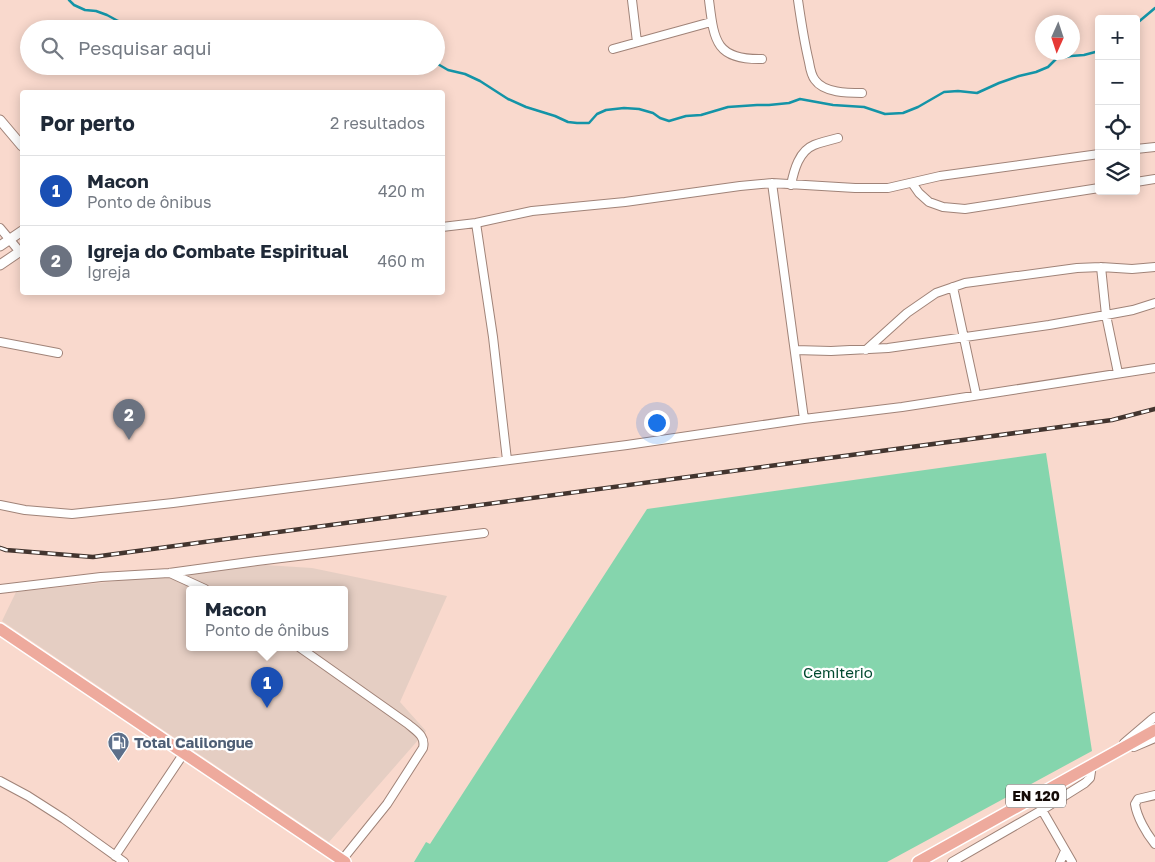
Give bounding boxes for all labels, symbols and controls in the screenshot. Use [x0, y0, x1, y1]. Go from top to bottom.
north arrow [1035, 15, 1080, 60]
map controls [1095, 15, 1140, 195]
button: + [1095, 15, 1140, 60]
search box [20, 20, 445, 75]
icon: search [38, 34, 66, 62]
text: Pesquisar aqui [78, 36, 212, 59]
button: − [1095, 60, 1140, 105]
button: locate [1095, 105, 1140, 150]
text: Por perto [40, 110, 135, 136]
text: 2 resultados [330, 113, 425, 133]
button: layers [1095, 150, 1140, 195]
text: Macon [87, 169, 149, 192]
text: 1 [52, 181, 60, 201]
text: 420 m [378, 181, 425, 201]
text: Ponto de ônibus [87, 192, 211, 212]
text: Igreja do Combate Espiritual [87, 239, 348, 262]
text: 2 [51, 251, 61, 271]
text: 460 m [377, 251, 425, 271]
text: Igreja [87, 262, 131, 282]
pin: 2 [113, 399, 145, 440]
your location [644, 410, 670, 436]
popup [186, 586, 348, 651]
text: Macon [205, 597, 267, 620]
text: Ponto de ônibus [205, 620, 329, 640]
park label: Cemiterio [803, 663, 873, 681]
pin: 1 [251, 667, 283, 708]
fuel station icon: Total Calilongue [106, 731, 130, 762]
place label: Total Calilongue [134, 733, 254, 751]
road number: EN 120 [1006, 784, 1066, 808]

